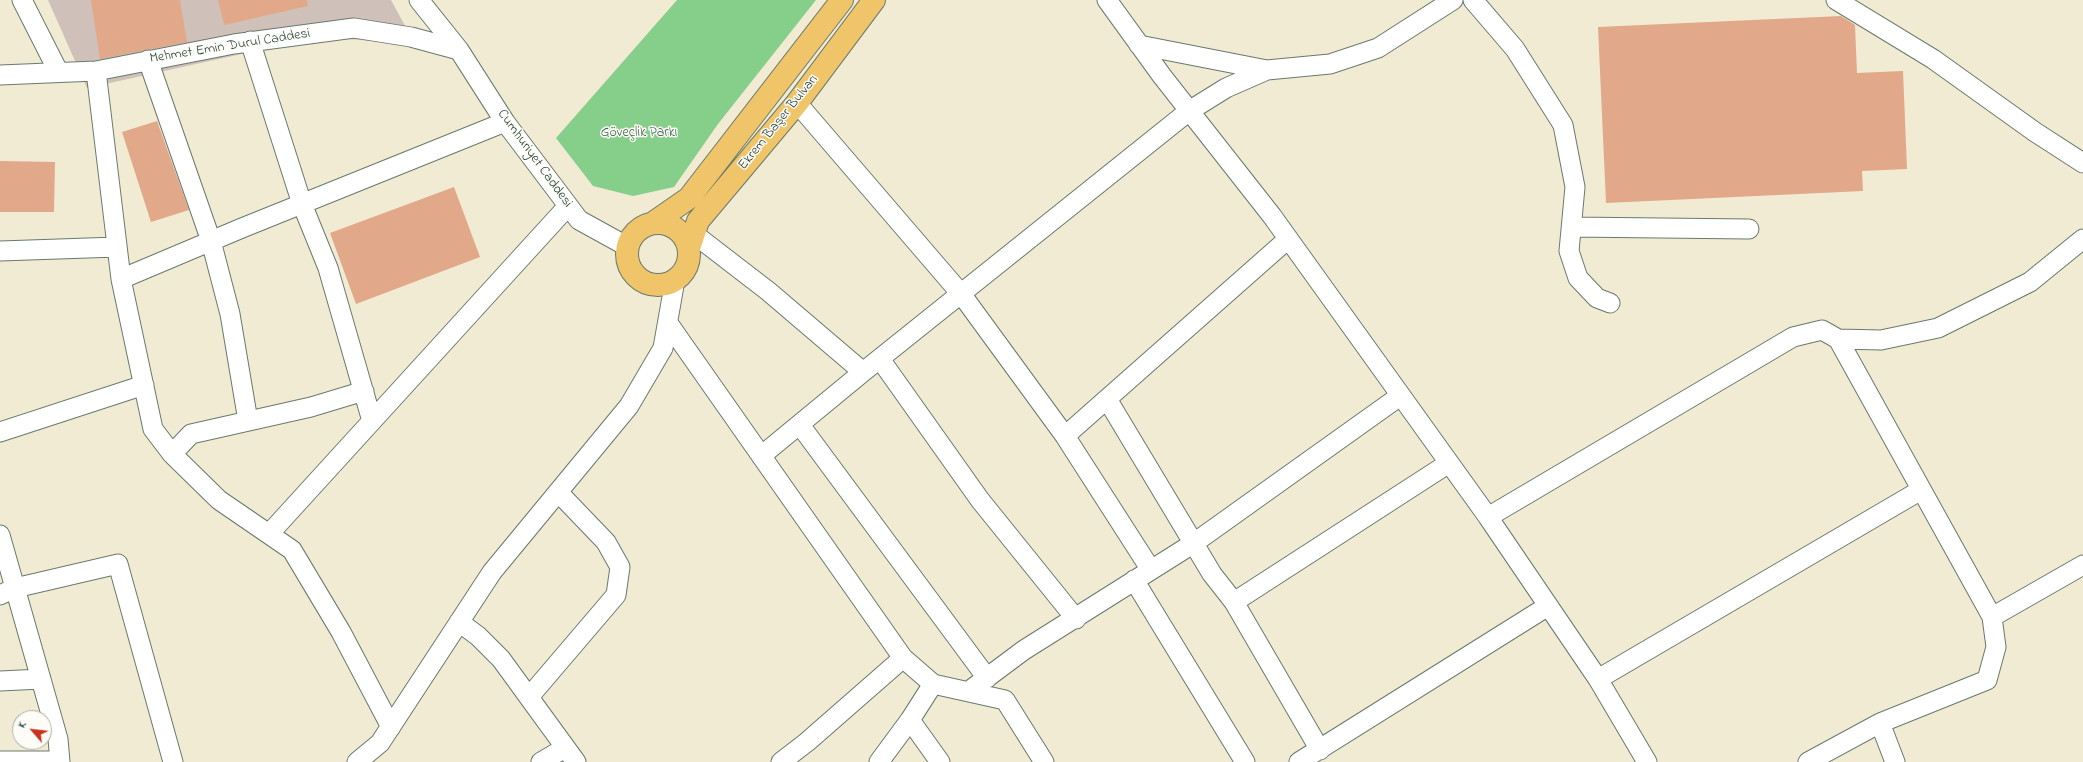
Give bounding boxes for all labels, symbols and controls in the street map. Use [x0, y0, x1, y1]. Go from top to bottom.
street label: Mehmet Emin Durul Caddesi [149, 26, 311, 68]
street label: Ekrem Başer Bulvarı [736, 72, 822, 174]
street label: Cumhuriyet Caddesi [493, 107, 575, 211]
park label: Göveçlik Parkı [601, 126, 677, 142]
north arrow [12, 710, 52, 750]
text: K [14, 719, 31, 731]

